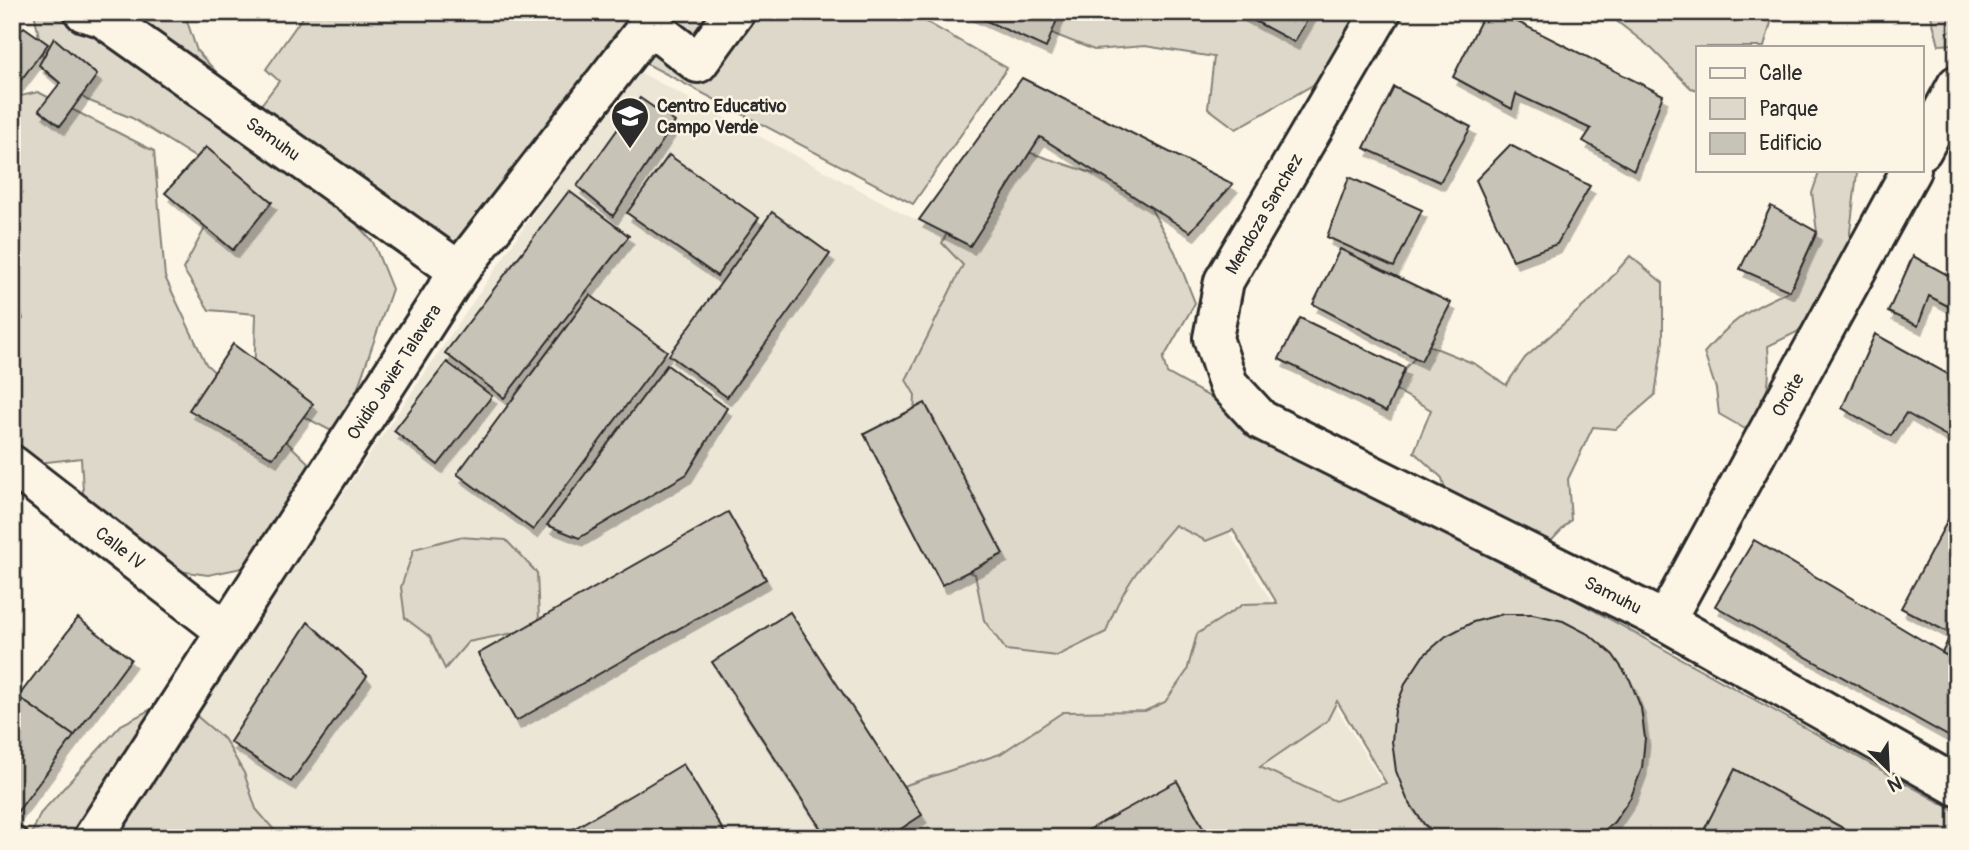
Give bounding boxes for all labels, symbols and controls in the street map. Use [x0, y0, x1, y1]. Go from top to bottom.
legend [1696, 46, 1924, 172]
text: Calle [1759, 60, 1803, 87]
school or university icon: Centro Educativo Campo Verde [609, 95, 651, 150]
place label: Centro Educativo Campo Verde [657, 95, 787, 139]
text: Parque [1759, 96, 1818, 123]
street label: Samuhu [241, 112, 304, 166]
text: Edificio [1759, 130, 1822, 157]
street label: Mendoza Sanchez [1221, 150, 1308, 279]
street label: Ovidio Javier Talavera [342, 300, 447, 445]
street label: Oroite [1767, 369, 1810, 421]
street label: Calle IV [90, 522, 149, 575]
street label: Samuhu [1580, 571, 1645, 620]
north arrow [1854, 734, 1924, 804]
text: N [1884, 770, 1905, 797]

